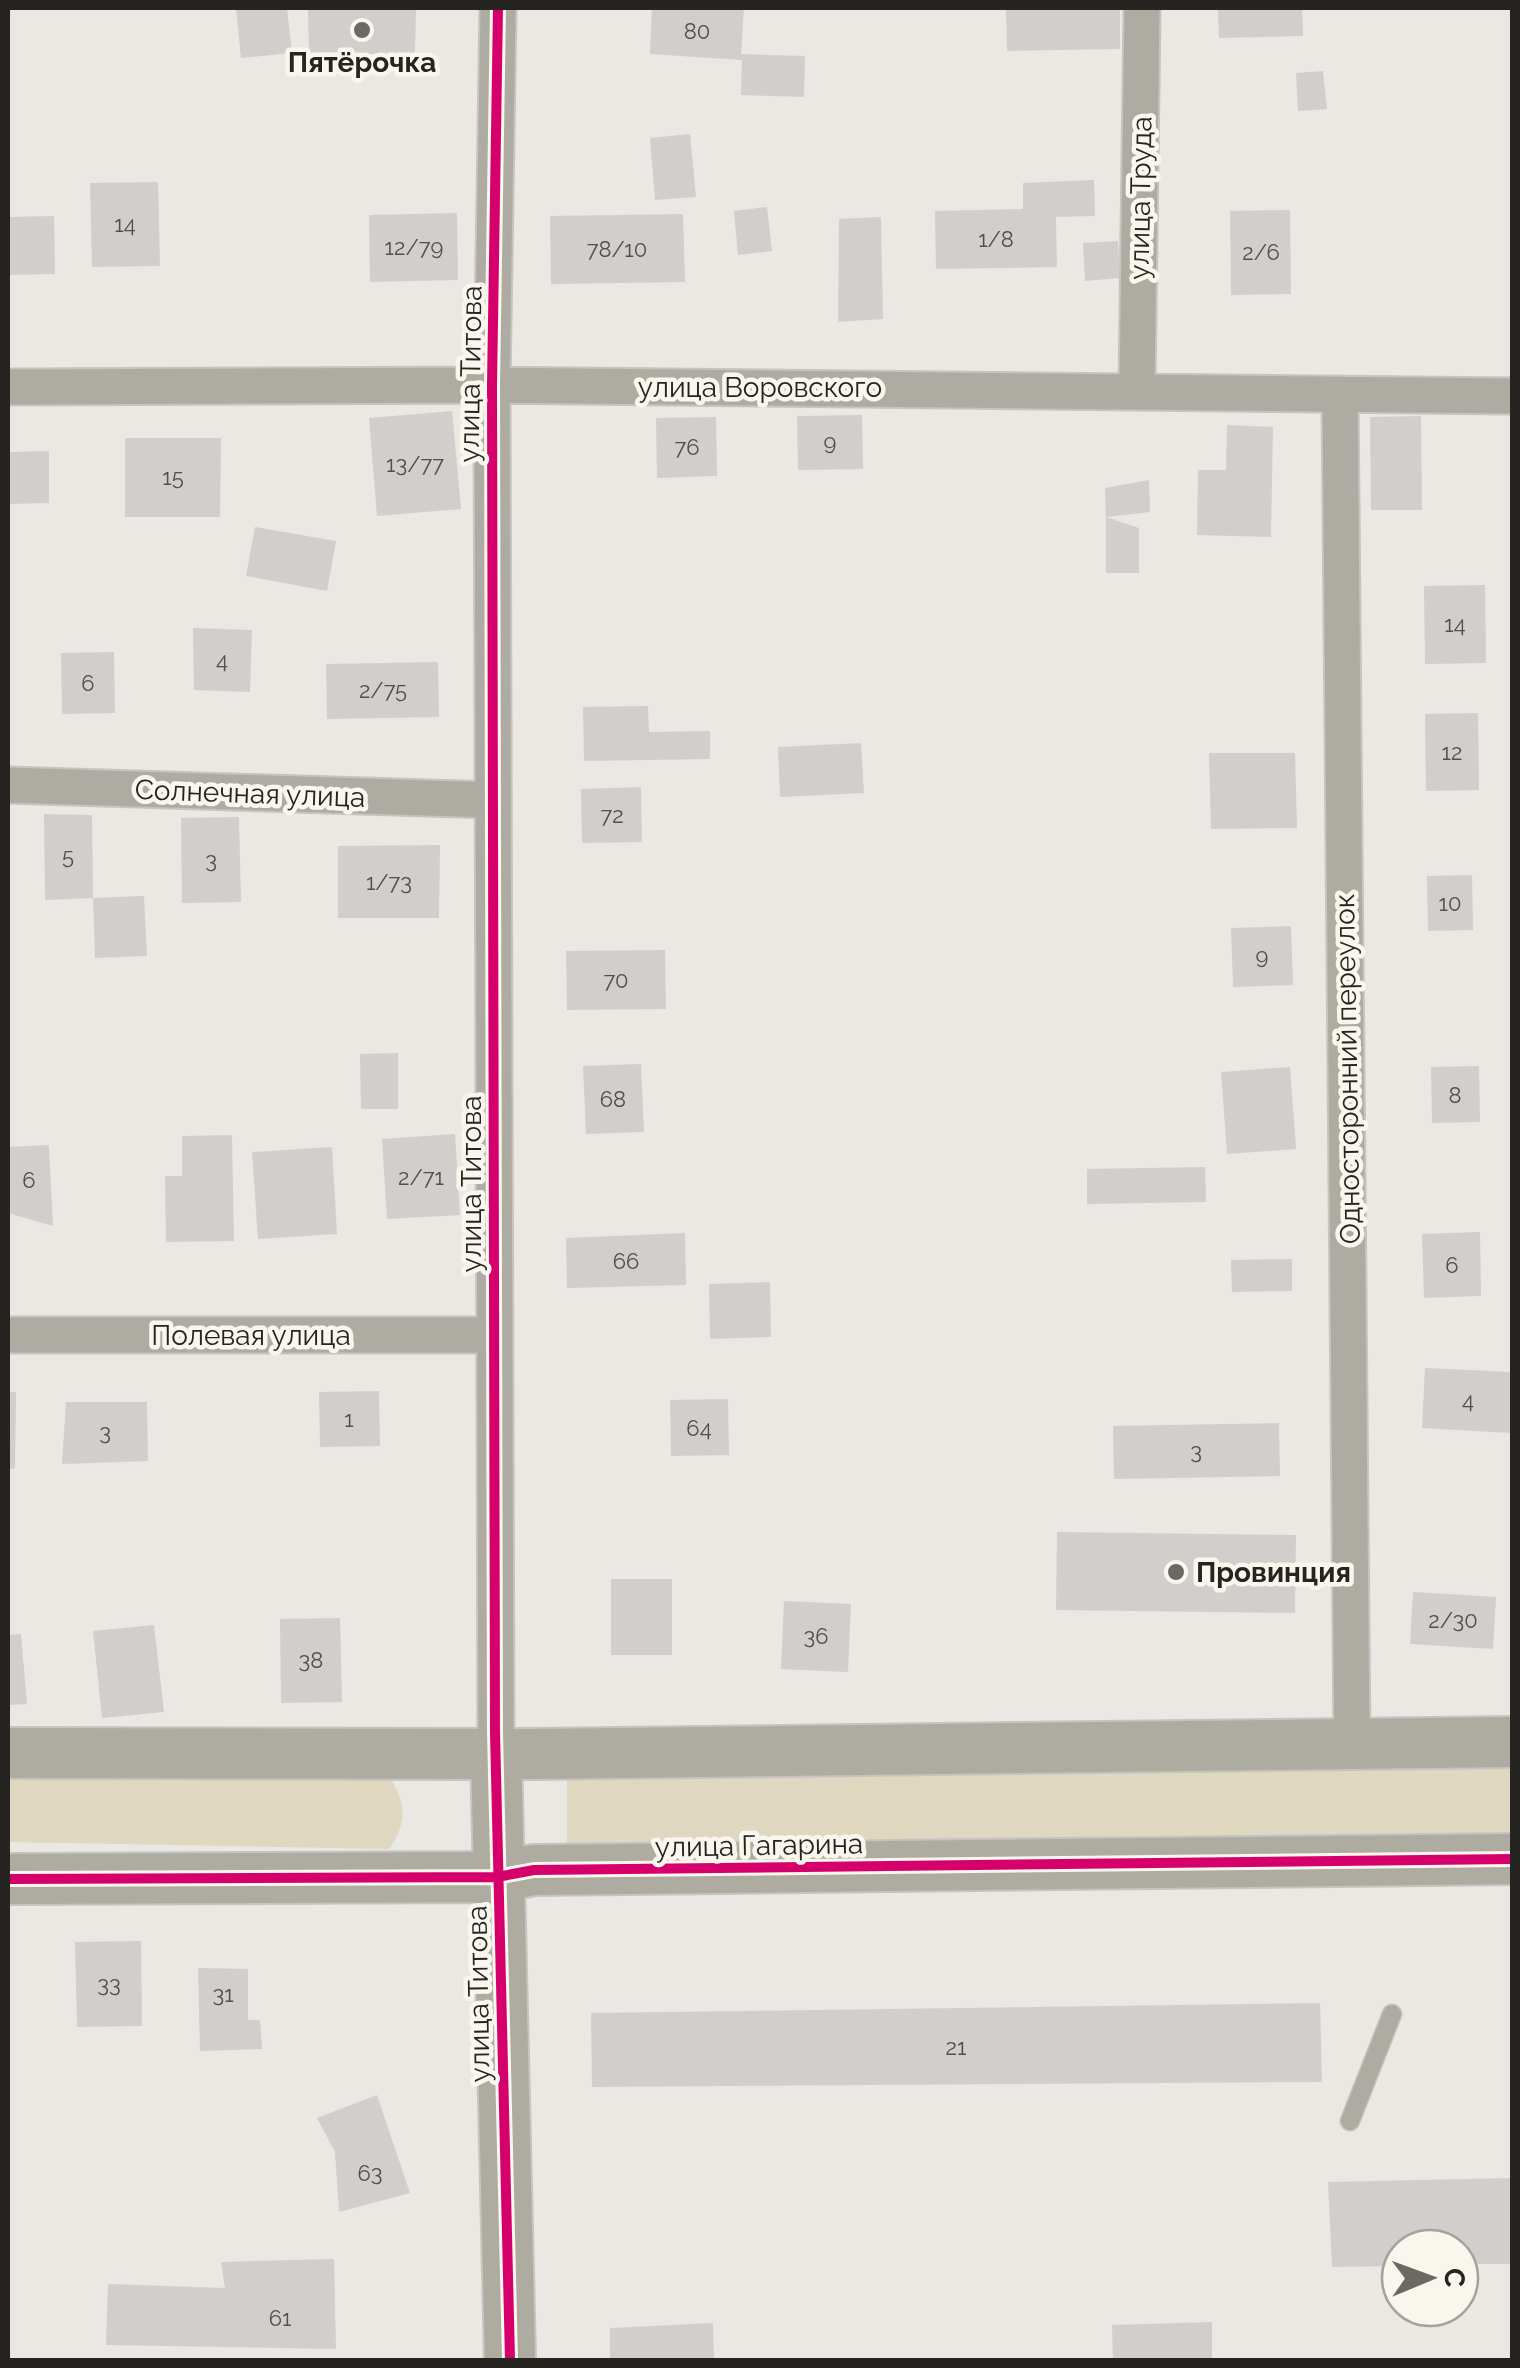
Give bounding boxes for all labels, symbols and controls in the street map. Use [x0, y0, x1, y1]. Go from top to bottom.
house number: 80 [684, 18, 710, 44]
marker: Пятёрочка [351, 19, 373, 41]
place label: Пятёрочка [288, 46, 436, 79]
street label: улица Труда [1123, 116, 1158, 280]
house number: 14 [114, 211, 136, 237]
house number: 1/8 [978, 226, 1014, 252]
house number: 12/79 [385, 234, 443, 260]
house number: 78/10 [587, 236, 647, 262]
house number: 2/6 [1242, 239, 1280, 265]
street label: улица Титова [452, 285, 489, 463]
street label: улица Воровского [638, 371, 882, 404]
house number: 9 [824, 429, 836, 455]
house number: 76 [674, 434, 700, 460]
house number: 13/77 [386, 451, 444, 477]
house number: 15 [162, 464, 184, 490]
house number: 14 [1444, 611, 1466, 637]
house number: 4 [216, 647, 228, 673]
house number: 6 [81, 670, 95, 696]
house number: 2/75 [359, 677, 407, 703]
house number: 12 [1442, 739, 1462, 765]
street label: Солнечная улица [134, 773, 366, 814]
house number: 72 [600, 802, 624, 828]
house number: 5 [62, 843, 74, 869]
house number: 3 [205, 847, 217, 873]
house number: 1/73 [366, 869, 412, 895]
house number: 10 [1439, 890, 1461, 916]
street label: Односторонний переулок [1328, 893, 1367, 1245]
house number: 9 [1256, 943, 1268, 969]
house number: 70 [603, 967, 629, 993]
house number: 8 [1448, 1082, 1462, 1108]
house number: 68 [600, 1086, 626, 1112]
street label: улица Титова [455, 1096, 488, 1273]
house number: 2/71 [398, 1164, 444, 1190]
house number: 6 [22, 1167, 36, 1193]
house number: 66 [613, 1248, 639, 1274]
house number: 6 [1445, 1252, 1459, 1278]
street label: Полевая улица [151, 1319, 351, 1352]
house number: 4 [1462, 1387, 1474, 1413]
house number: 1 [344, 1406, 354, 1432]
house number: 64 [686, 1415, 712, 1441]
house number: 3 [99, 1419, 111, 1445]
house number: 3 [1190, 1438, 1202, 1464]
place label: Провинция [1196, 1556, 1351, 1589]
marker: Провинция [1165, 1561, 1187, 1583]
house number: 2/30 [1428, 1607, 1478, 1633]
house number: 36 [803, 1623, 829, 1649]
house number: 38 [299, 1647, 323, 1673]
street label: улица Гагарина [655, 1827, 863, 1864]
street label: улица Титова [460, 1905, 497, 2083]
house number: 33 [97, 1971, 121, 1997]
house number: 31 [212, 1981, 234, 2007]
house number: 21 [946, 2034, 966, 2060]
house number: 63 [357, 2160, 383, 2186]
north arrow [1380, 2228, 1480, 2328]
text: С [1438, 2268, 1471, 2287]
house number: 61 [269, 2305, 291, 2331]

